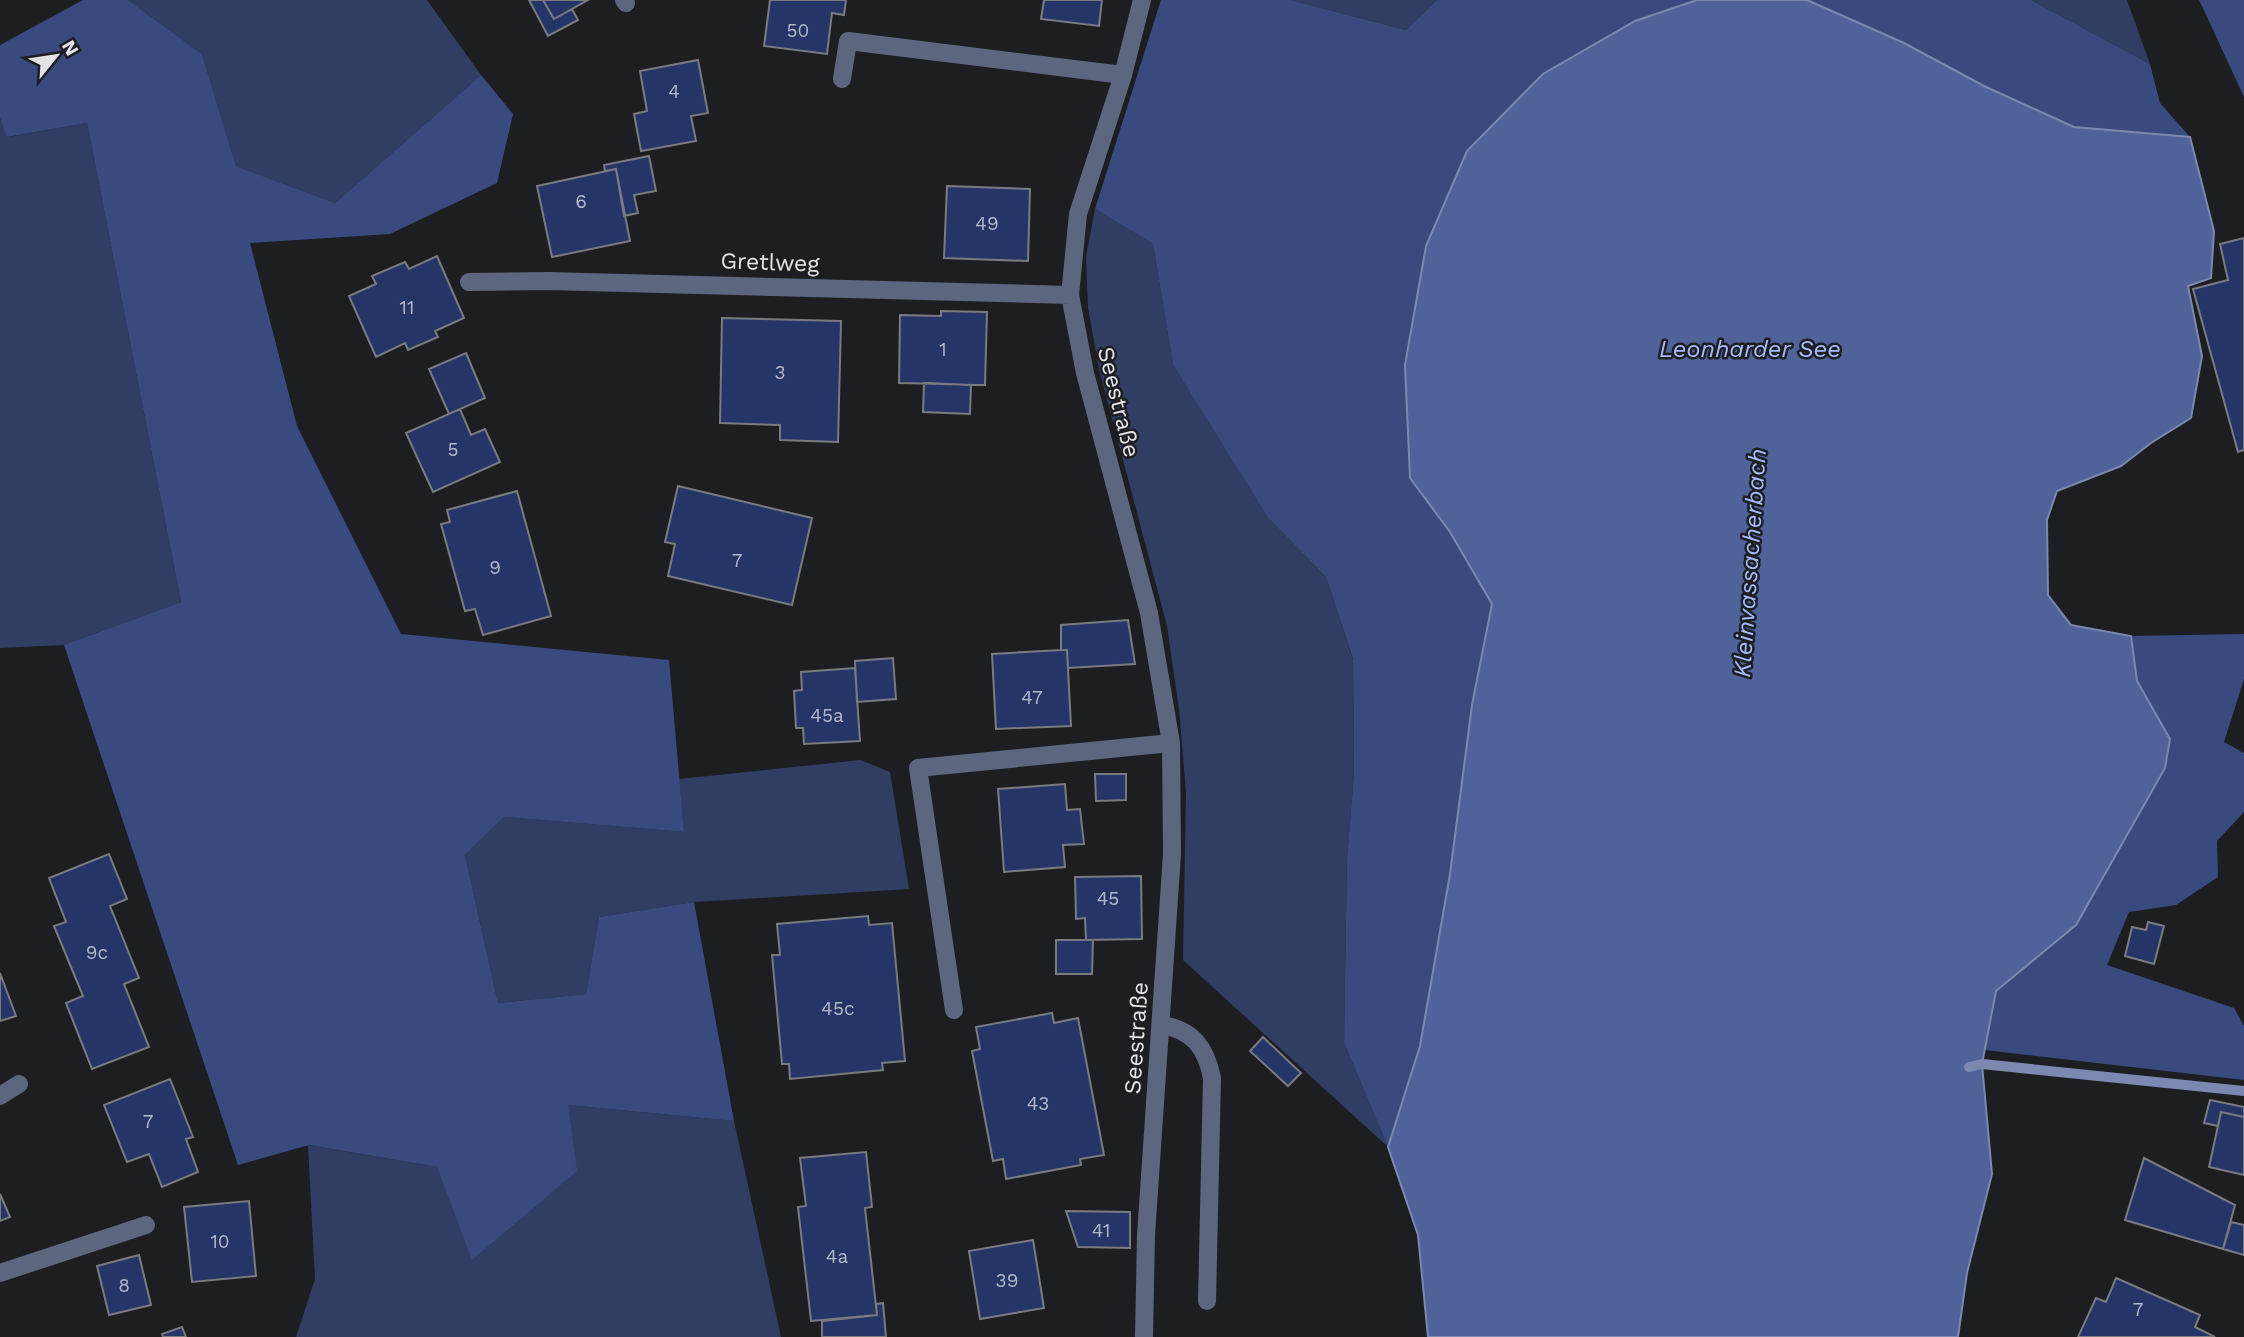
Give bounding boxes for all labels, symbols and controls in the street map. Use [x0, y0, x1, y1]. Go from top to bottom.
house number: 50 [787, 19, 809, 42]
north arrow [21, 21, 91, 91]
text: N [57, 36, 84, 60]
house number: 4 [668, 80, 680, 103]
house number: 6 [575, 190, 587, 213]
house number: 49 [975, 212, 999, 235]
street label: Gretlweg [720, 247, 821, 278]
house number: 11 [400, 296, 414, 319]
water label: Leonharder See [1659, 335, 1841, 363]
house number: 1 [939, 338, 947, 361]
street label: Seestraße [1092, 344, 1145, 460]
house number: 3 [774, 361, 786, 384]
house number: 5 [447, 438, 459, 461]
water label: Kleinvassacherbach [1728, 448, 1772, 678]
house number: 7 [732, 549, 742, 572]
house number: 9 [489, 556, 501, 579]
house number: 47 [1021, 686, 1043, 709]
house number: 45a [810, 704, 844, 727]
house number: 45 [1097, 887, 1119, 910]
house number: 9c [86, 941, 108, 964]
street label: Seestraße [1119, 981, 1154, 1095]
house number: 45c [821, 997, 855, 1020]
house number: 43 [1027, 1092, 1049, 1115]
house number: 7 [143, 1110, 153, 1133]
house number: 41 [1092, 1219, 1110, 1242]
house number: 10 [210, 1230, 230, 1253]
house number: 4a [826, 1245, 848, 1268]
house number: 39 [996, 1269, 1018, 1292]
house number: 8 [118, 1274, 130, 1297]
house number: 7 [2133, 1298, 2143, 1321]

